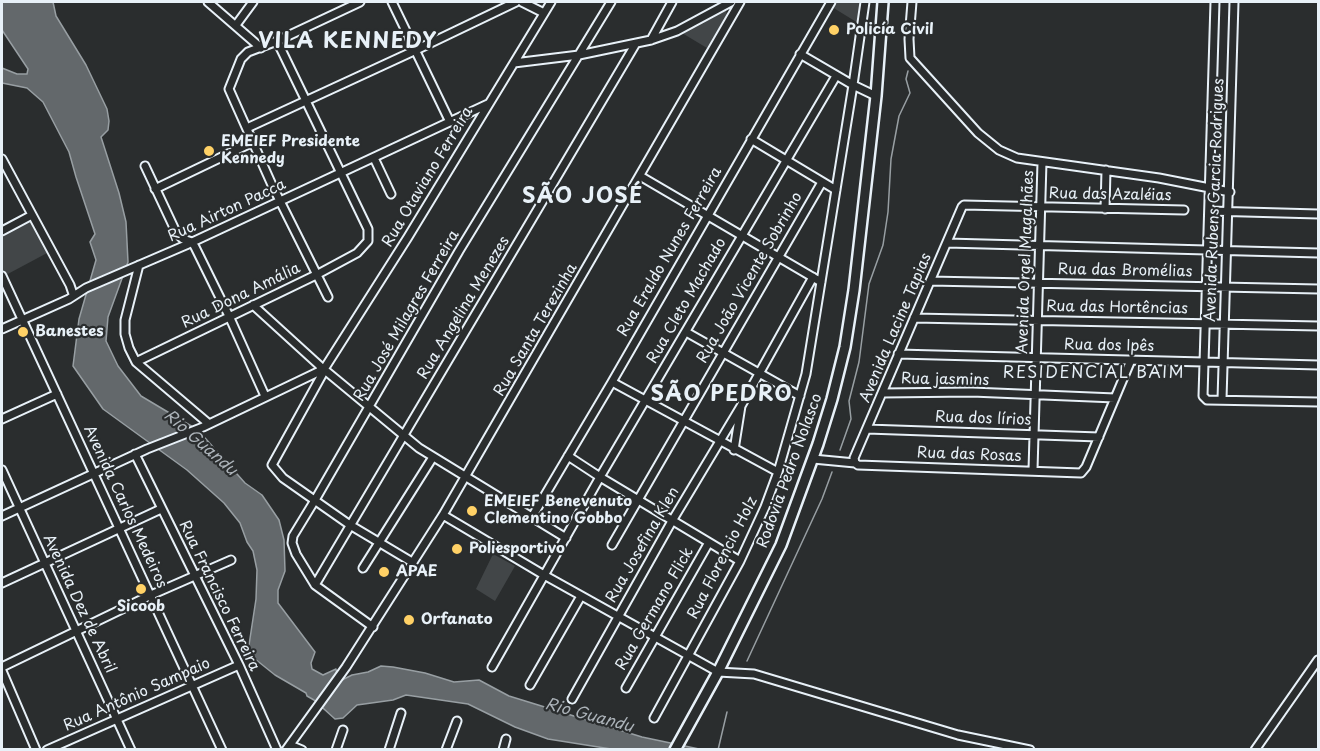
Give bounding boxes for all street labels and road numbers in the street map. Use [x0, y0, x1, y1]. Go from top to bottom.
street label: Avenida Rubens Garcia Rodrigues [1202, 78, 1228, 322]
street label: Rua Otaviano Ferreira [379, 104, 477, 250]
street label: Rua Eraldo Nunes Ferreira [614, 164, 726, 340]
street label: Avenida Orgel Magalhães [1014, 170, 1038, 354]
street label: Rua Airton Pacca [165, 176, 289, 246]
street label: Rua das Azaléias [1048, 185, 1172, 205]
street label: Rua João Vicente Sobrinho [694, 189, 806, 367]
street label: Rua José Milagres Ferreira [351, 227, 463, 405]
street label: Rua Angelina Menezes [414, 233, 514, 383]
street label: Rua Cleto Machado [644, 235, 730, 367]
street label: Avenida Lacine Tapias [856, 251, 936, 405]
street label: Rua Dona Amália [179, 259, 303, 333]
street label: Rua Santa Terezinha [491, 260, 581, 400]
street label: Rua das Bromélias [1057, 261, 1193, 281]
street label: Rua das Hortências [1046, 298, 1188, 318]
street label: Rua dos Ipês [1064, 336, 1154, 356]
street label: Rua jasmins [901, 370, 989, 390]
street label: Rodovia Pedro Nolasco [754, 391, 826, 551]
street label: Rua dos lírios [934, 408, 1032, 430]
street label: Avenida Carlos Medeiros [79, 423, 171, 591]
street label: Rua das Rosas [916, 444, 1022, 466]
street label: Rua Josefina Klen [603, 484, 683, 606]
street label: Rua Florencio Holz [684, 494, 762, 622]
street label: Rua Francisco Ferreira [175, 518, 263, 674]
street label: Avenida Dez de Abril [39, 532, 119, 676]
street label: Rua Germano Flick [612, 544, 698, 674]
street label: Rua Antônio Sampaio [61, 655, 213, 735]

